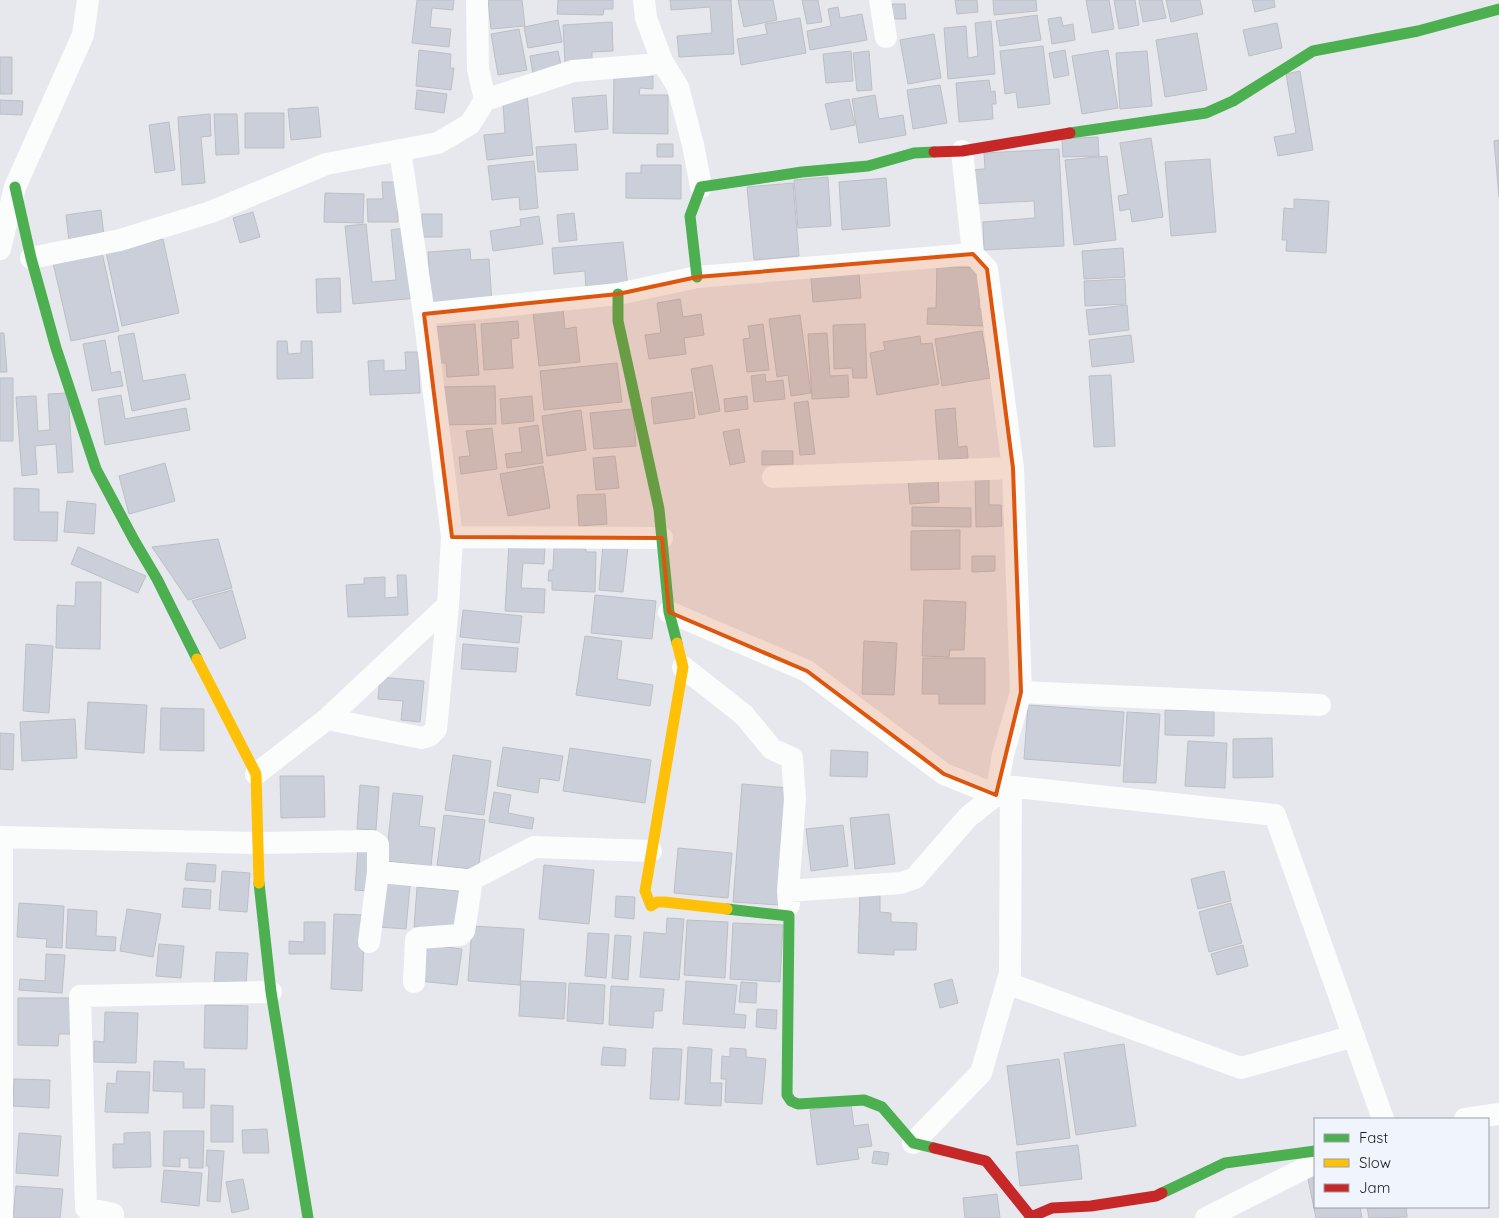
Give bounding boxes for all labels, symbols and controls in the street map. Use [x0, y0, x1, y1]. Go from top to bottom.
legend [1314, 1118, 1489, 1208]
text: Fast [1359, 1128, 1388, 1147]
text: Slow [1359, 1153, 1391, 1172]
text: Jam [1359, 1178, 1390, 1197]

